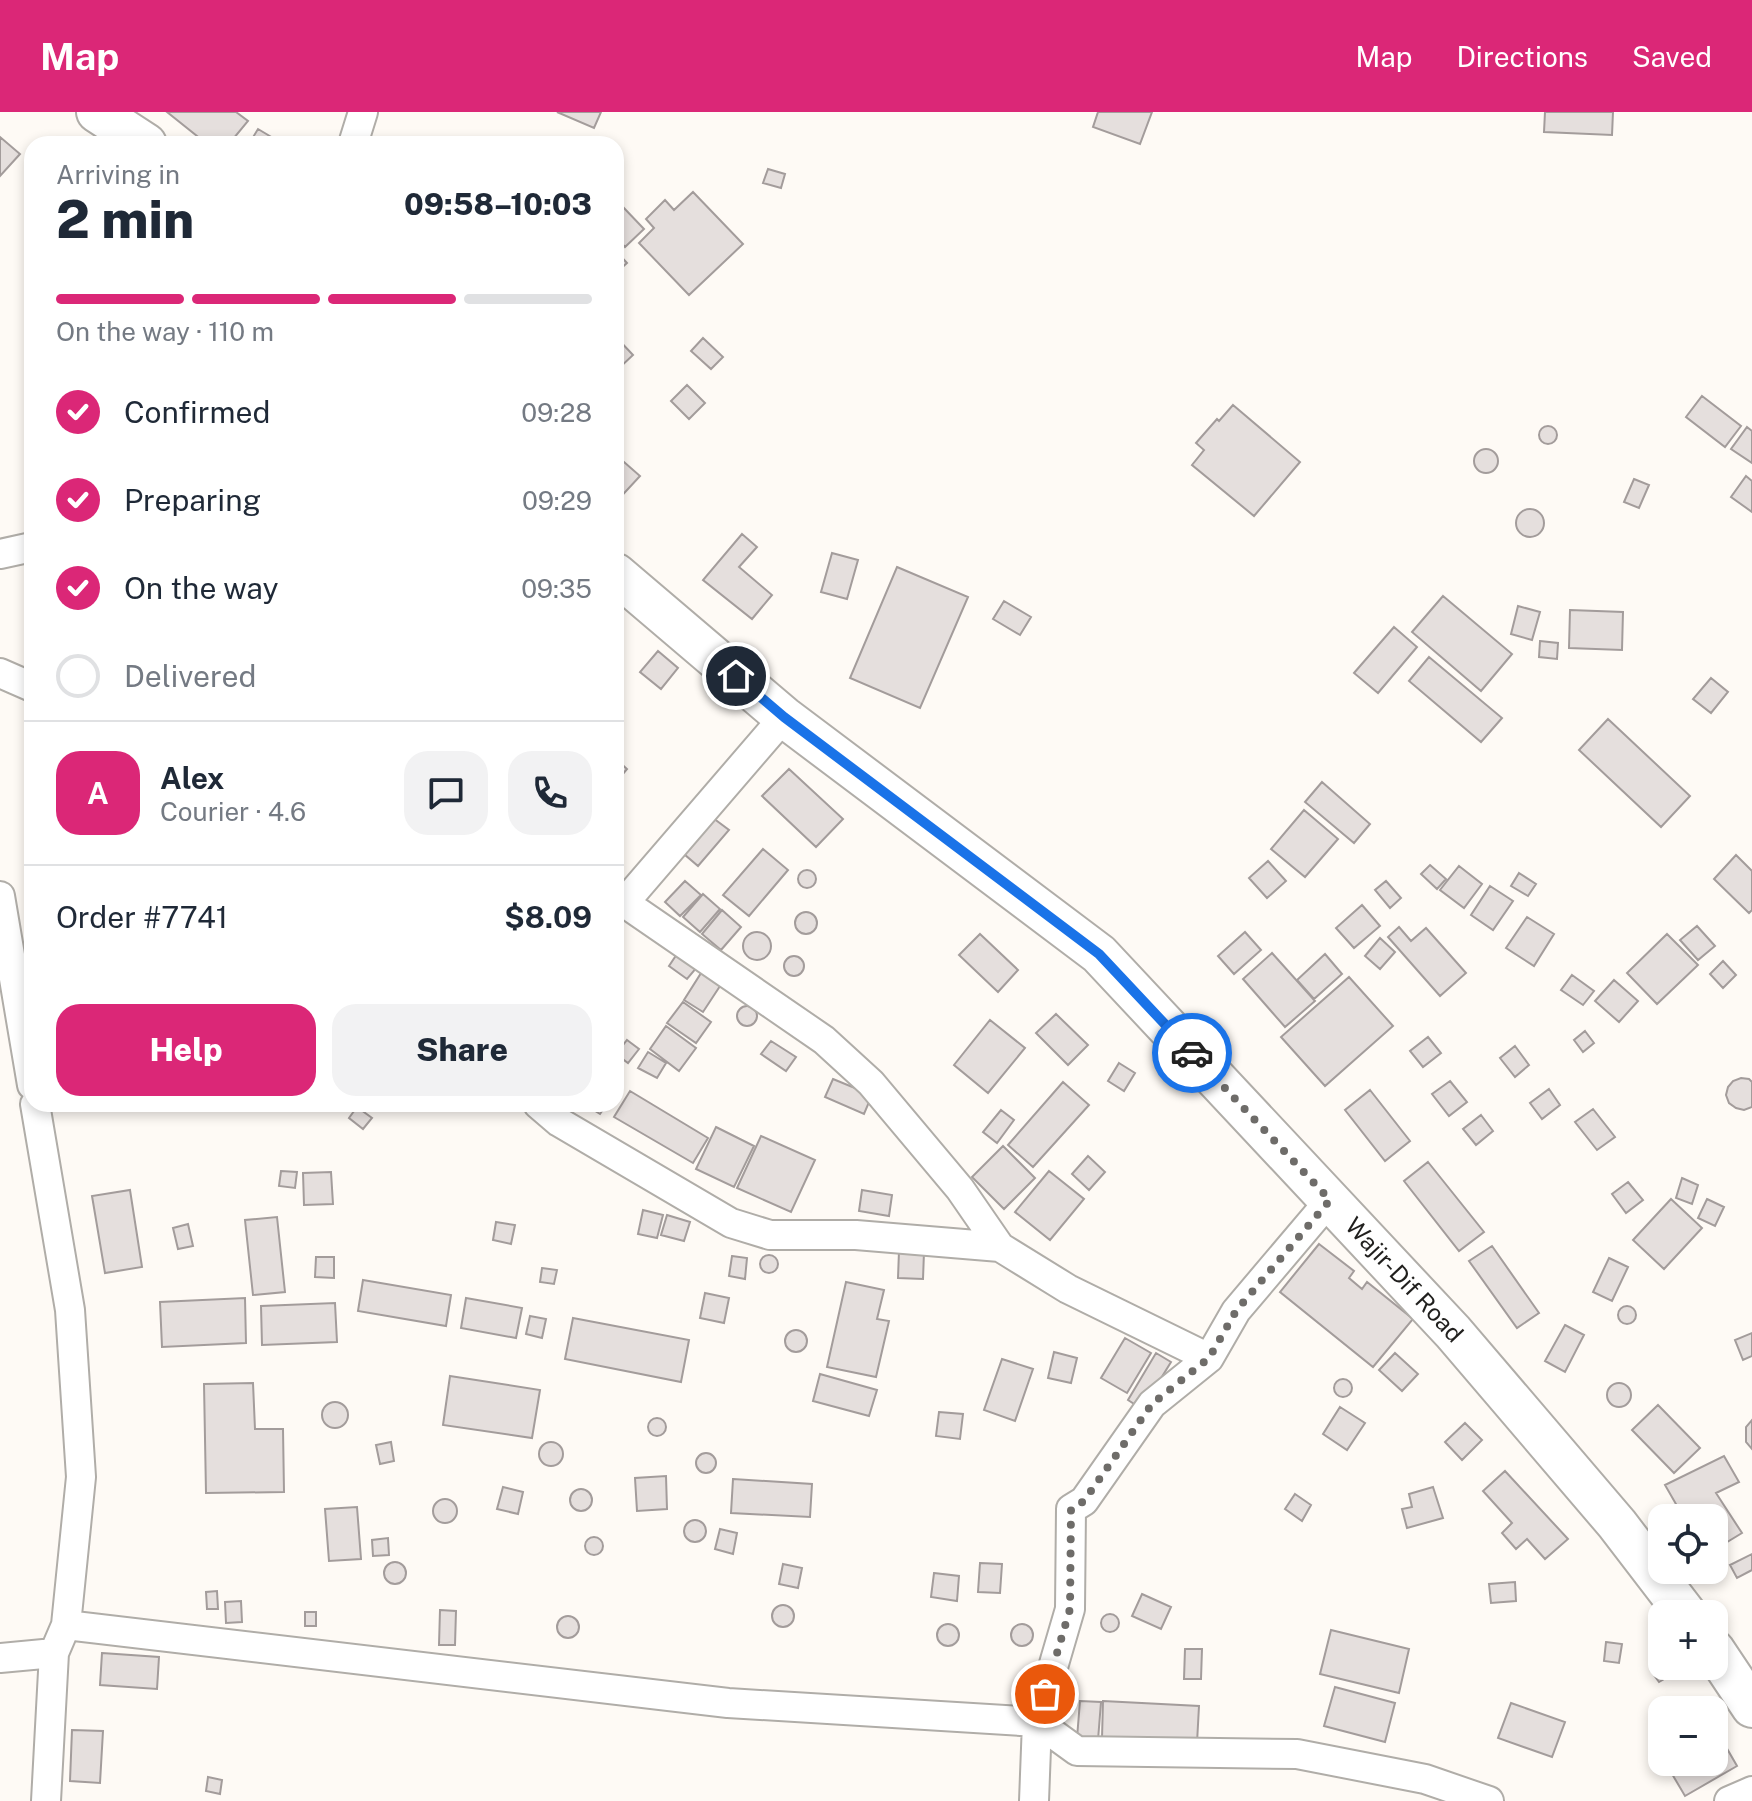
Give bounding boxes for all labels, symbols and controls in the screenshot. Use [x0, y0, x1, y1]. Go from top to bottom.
text: Map [40, 34, 119, 79]
text: Map [1356, 40, 1412, 73]
text: Directions [1456, 40, 1588, 73]
text: Saved [1632, 40, 1712, 73]
text: Arriving in [56, 159, 180, 190]
text: 09:58–10:03 [404, 186, 592, 222]
text: 2 min [56, 189, 194, 250]
text: On the way · 110 m [56, 316, 274, 347]
icon: check [56, 390, 100, 434]
text: Confirmed [124, 394, 270, 430]
text: 09:28 [521, 397, 592, 428]
icon: check [56, 478, 100, 522]
text: Preparing [124, 482, 261, 518]
text: 09:29 [522, 485, 592, 516]
icon: check [56, 566, 100, 610]
text: On the way [124, 570, 278, 606]
text: 09:35 [521, 573, 592, 604]
pin [702, 642, 770, 710]
icon: home [714, 654, 758, 698]
text: Delivered [124, 658, 256, 694]
button: chat [404, 751, 488, 835]
button: phone [508, 751, 592, 835]
text: Alex [160, 760, 224, 796]
text: A [87, 775, 109, 811]
text: Courier · 4.6 [160, 796, 306, 827]
text: Order #7741 [56, 899, 228, 935]
text: $8.09 [504, 899, 592, 935]
button: Help [56, 1004, 316, 1096]
button: Share [332, 1004, 592, 1096]
courier [1152, 1013, 1232, 1093]
icon: car [1170, 1031, 1214, 1075]
street label: Wajir-Dif Road [1340, 1211, 1469, 1347]
map controls [1648, 1504, 1728, 1776]
button: locate [1648, 1504, 1728, 1584]
button: + [1648, 1600, 1728, 1680]
pin [1011, 1660, 1079, 1728]
icon: bag [1023, 1672, 1067, 1716]
button: − [1648, 1696, 1728, 1776]

